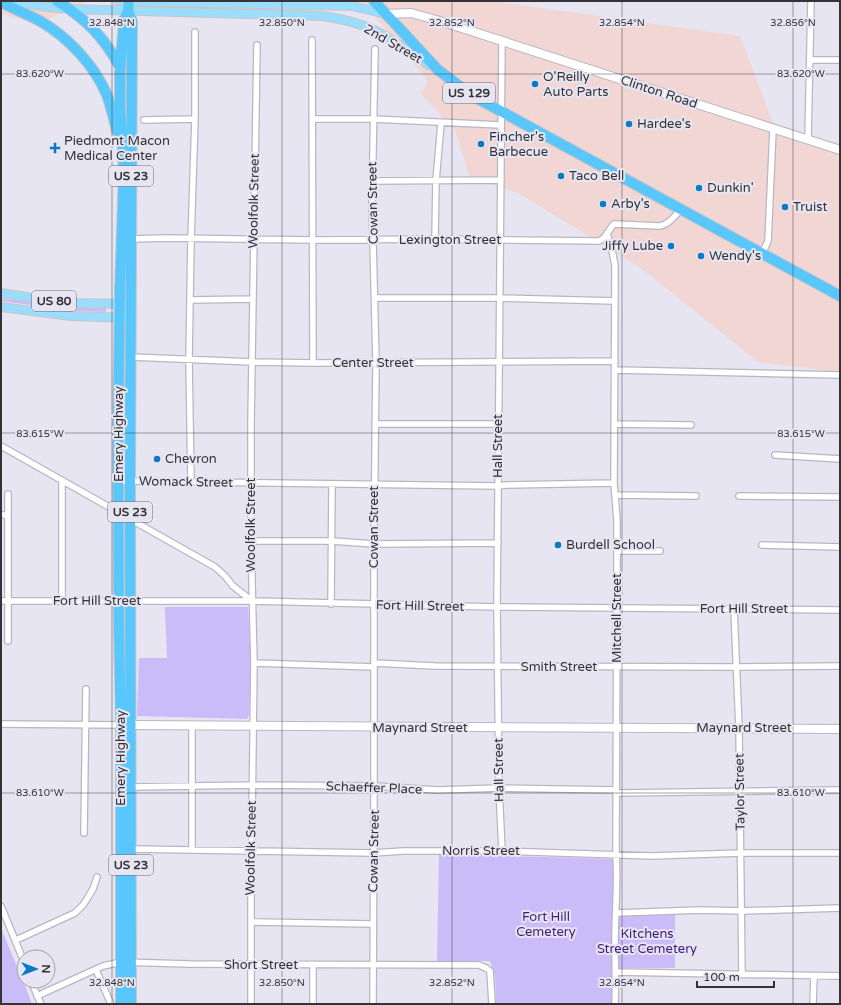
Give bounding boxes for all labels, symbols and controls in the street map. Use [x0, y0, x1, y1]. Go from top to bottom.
text: 32.848°N [89, 17, 135, 29]
text: 32.850°N [259, 17, 305, 29]
text: 32.852°N [429, 17, 475, 29]
text: 32.854°N [599, 17, 645, 29]
text: 32.856°N [770, 17, 816, 29]
street label: 2nd Street [361, 21, 425, 67]
text: 83.620°W [16, 68, 64, 80]
text: 83.620°W [777, 68, 825, 80]
place label: O'Reilly Auto Parts [543, 69, 608, 100]
street label: Clinton Road [618, 72, 700, 112]
marker: O'Reilly Auto Parts [530, 79, 540, 89]
road number: US 129 [443, 83, 495, 103]
place label: Hardee's [637, 116, 691, 132]
marker: Hardee's [624, 119, 634, 129]
place label: Fincher's Barbecue [489, 129, 548, 160]
place label: Piedmont Macon Medical Center [64, 133, 170, 164]
marker: Fincher's Barbecue [476, 139, 486, 149]
marker: Piedmont Macon Medical Center [49, 142, 61, 154]
street label: Woolfolk Street [245, 153, 263, 249]
street label: Cowan Street [364, 162, 382, 244]
road number: US 23 [109, 166, 153, 186]
place label: Taco Bell [569, 168, 624, 184]
marker: Taco Bell [556, 171, 566, 181]
place label: Dunkin' [707, 180, 754, 196]
marker: Dunkin' [694, 183, 704, 193]
place label: Arby's [611, 196, 650, 212]
marker: Arby's [598, 199, 608, 209]
place label: Truist [793, 199, 827, 215]
marker: Truist [780, 202, 790, 212]
street label: Lexington Street [399, 232, 501, 248]
place label: Jiffy Lube [602, 238, 663, 254]
marker: Jiffy Lube [666, 241, 676, 251]
place label: Wendy's [709, 248, 761, 264]
marker: Wendy's [696, 251, 706, 261]
road number: US 80 [32, 291, 76, 311]
street label: Center Street [332, 355, 414, 371]
street label: Emery Highway [111, 386, 127, 482]
street label: Hall Street [490, 414, 506, 478]
text: 83.615°W [16, 428, 64, 440]
text: 83.615°W [777, 428, 825, 440]
place label: Chevron [165, 451, 217, 467]
marker: Chevron [152, 454, 162, 464]
street label: Womack Street [139, 473, 233, 491]
street label: Woolfolk Street [243, 477, 259, 572]
street label: Cowan Street [366, 486, 382, 568]
road number: US 23 [108, 502, 152, 522]
place label: Burdell School [566, 537, 655, 553]
marker: Burdell School [553, 540, 563, 550]
street label: Mitchell Street [609, 573, 625, 663]
street label: Fort Hill Street [53, 593, 141, 609]
street label: Fort Hill Street [376, 597, 464, 615]
street label: Fort Hill Street [700, 601, 788, 617]
street label: Smith Street [521, 659, 597, 675]
street label: Emery Highway [113, 710, 129, 806]
street label: Maynard Street [372, 720, 468, 736]
street label: Maynard Street [696, 720, 792, 736]
street label: Hall Street [490, 738, 508, 802]
street label: Taylor Street [731, 753, 749, 831]
street label: Schaeffer Place [326, 778, 422, 798]
text: 83.610°W [16, 787, 64, 799]
text: 83.610°W [777, 787, 825, 799]
street label: Woolfolk Street [242, 800, 260, 896]
street label: Cowan Street [365, 810, 383, 892]
street label: Norris Street [442, 843, 520, 859]
road number: US 23 [109, 855, 153, 875]
park label: Fort Hill Cemetery [516, 909, 576, 940]
park label: Kitchens Street Cemetery [597, 926, 697, 957]
north arrow [16, 949, 56, 989]
street label: Short Street [224, 957, 298, 973]
scale bar [697, 963, 774, 989]
text: N [39, 965, 52, 973]
text: 100 m [703, 970, 740, 984]
text: 32.848°N [89, 977, 135, 989]
text: 32.850°N [259, 977, 305, 989]
text: 32.852°N [429, 977, 475, 989]
text: 32.854°N [599, 977, 645, 989]

